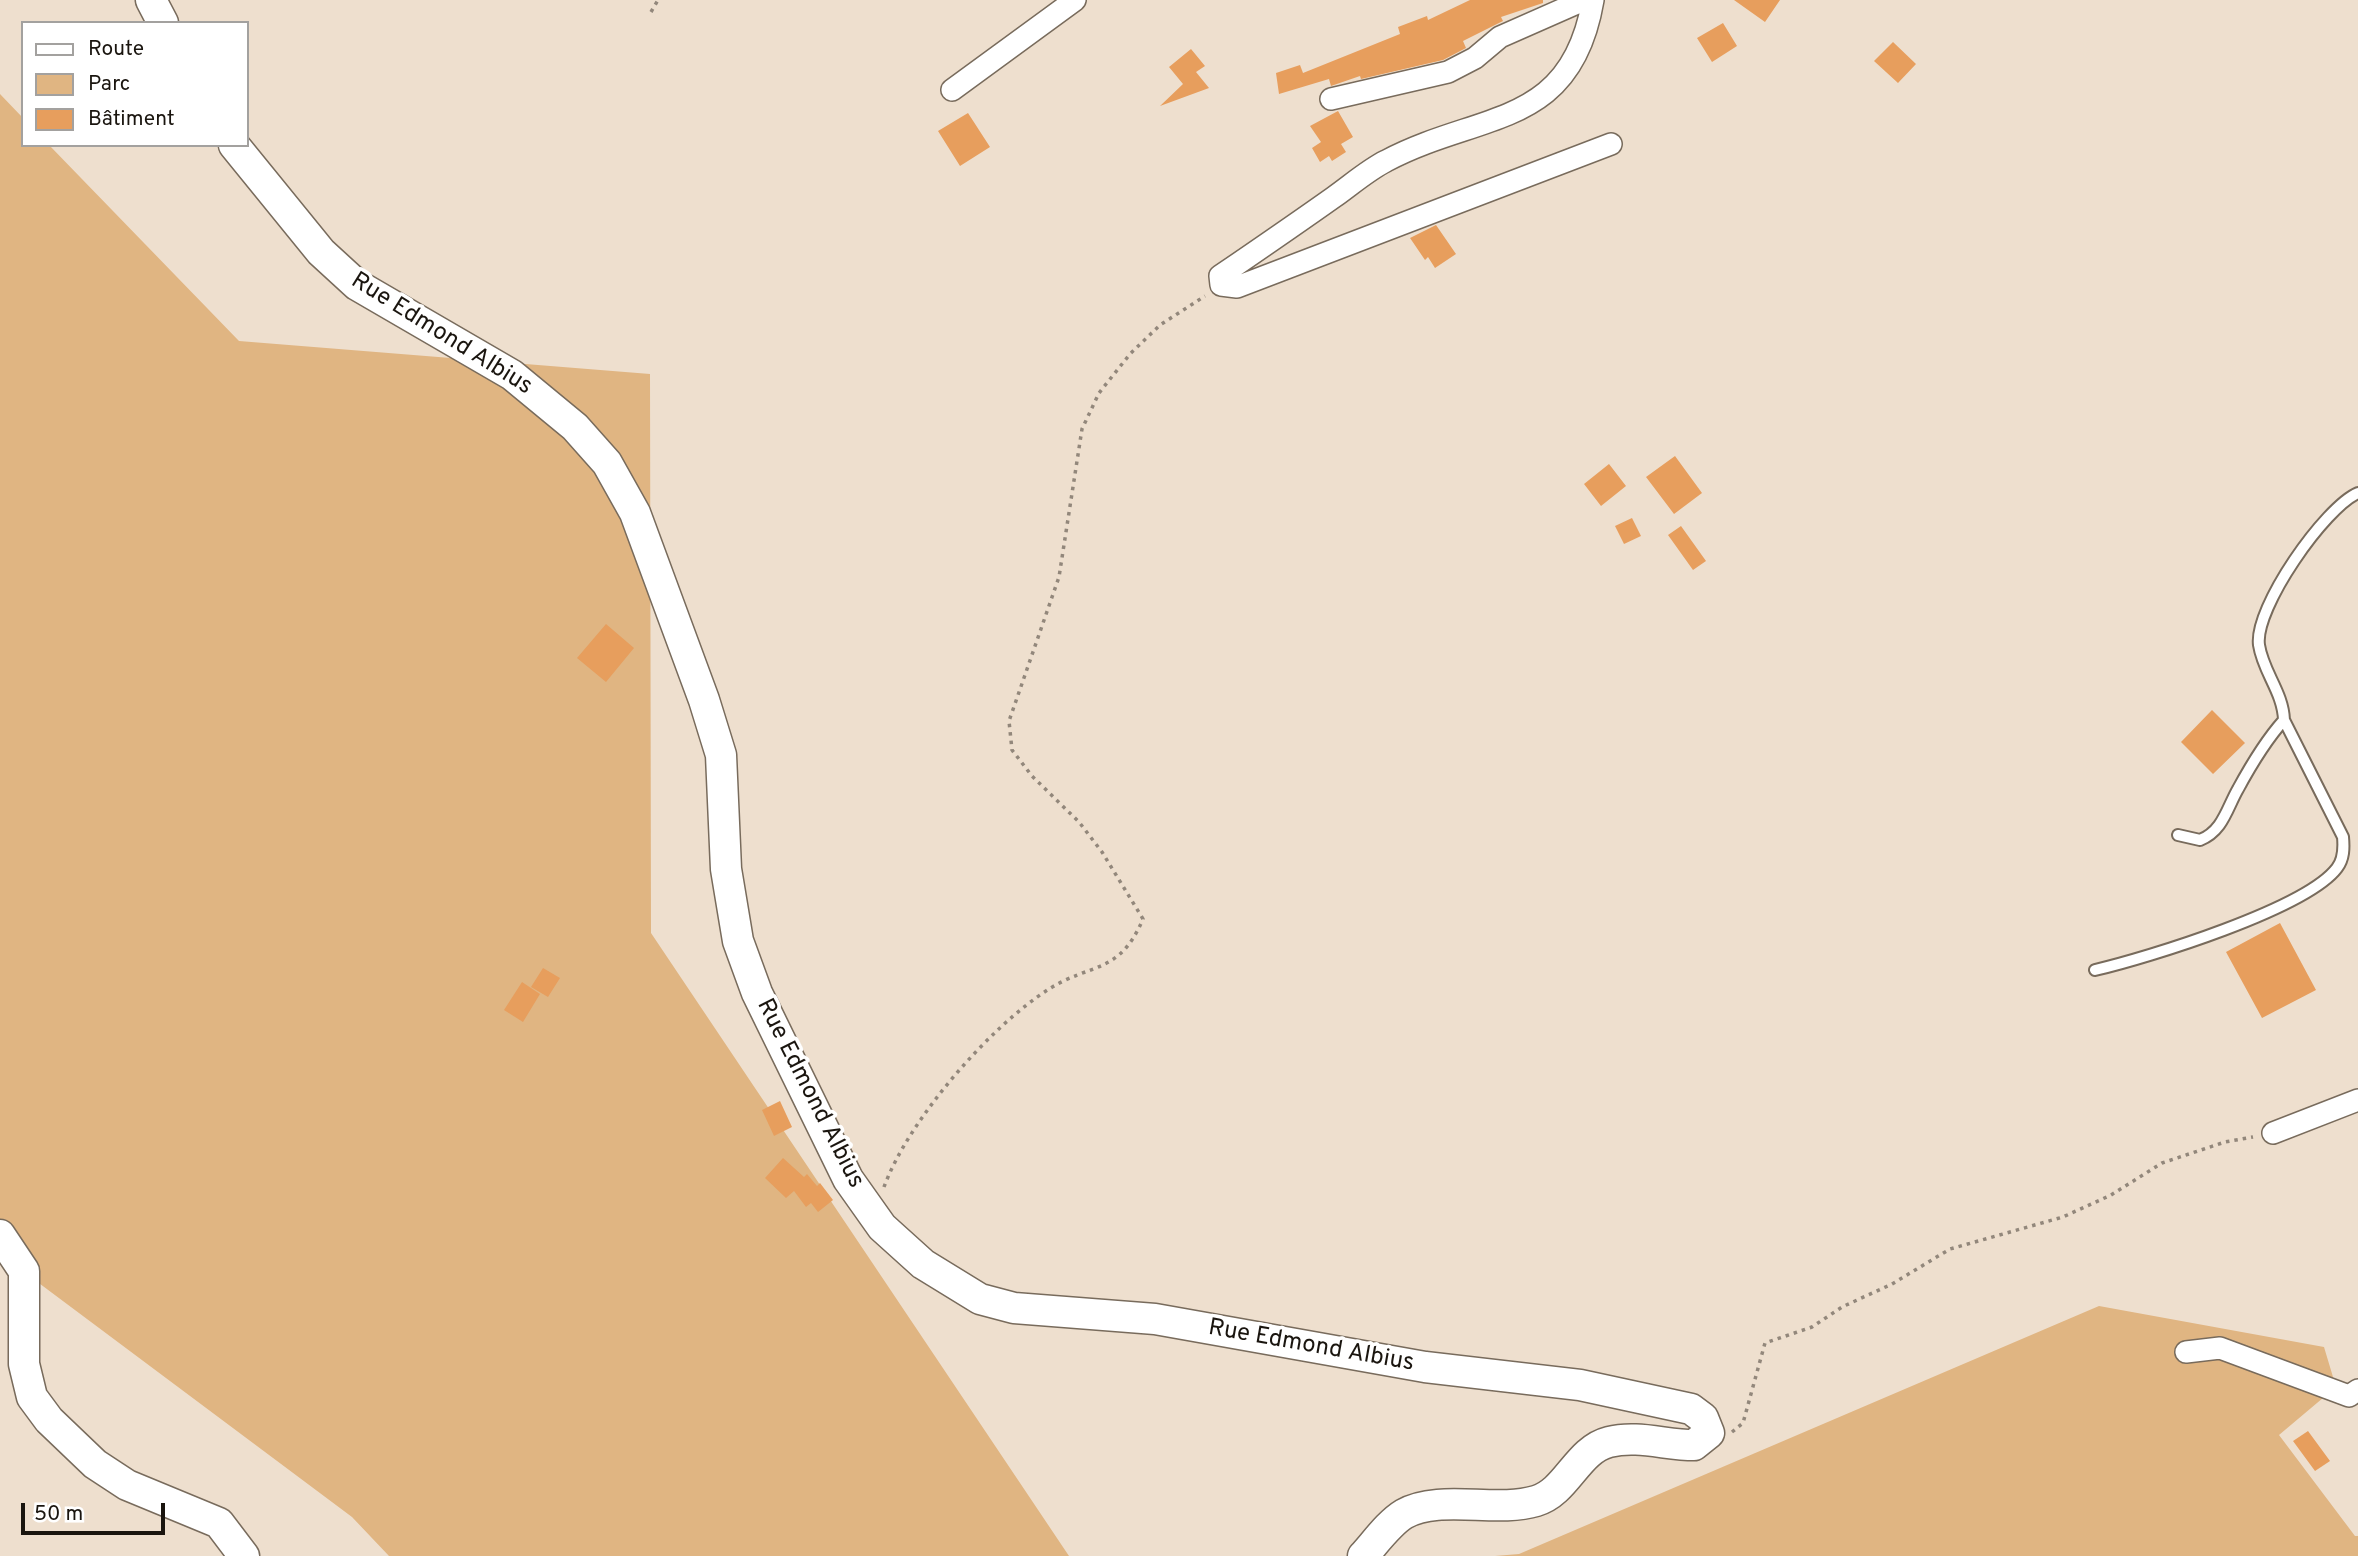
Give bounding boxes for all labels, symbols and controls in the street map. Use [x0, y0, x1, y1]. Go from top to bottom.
legend [21, 21, 248, 147]
text: Route [88, 36, 144, 63]
text: Parc [88, 71, 130, 98]
text: Bâtiment [88, 106, 175, 133]
street label: Rue Edmond Albius [345, 268, 537, 402]
street label: Rue Edmond Albius [749, 995, 869, 1193]
street label: Rue Edmond Albius [1206, 1315, 1416, 1379]
scale bar [24, 1490, 168, 1534]
text: 50 m [34, 1501, 83, 1528]

